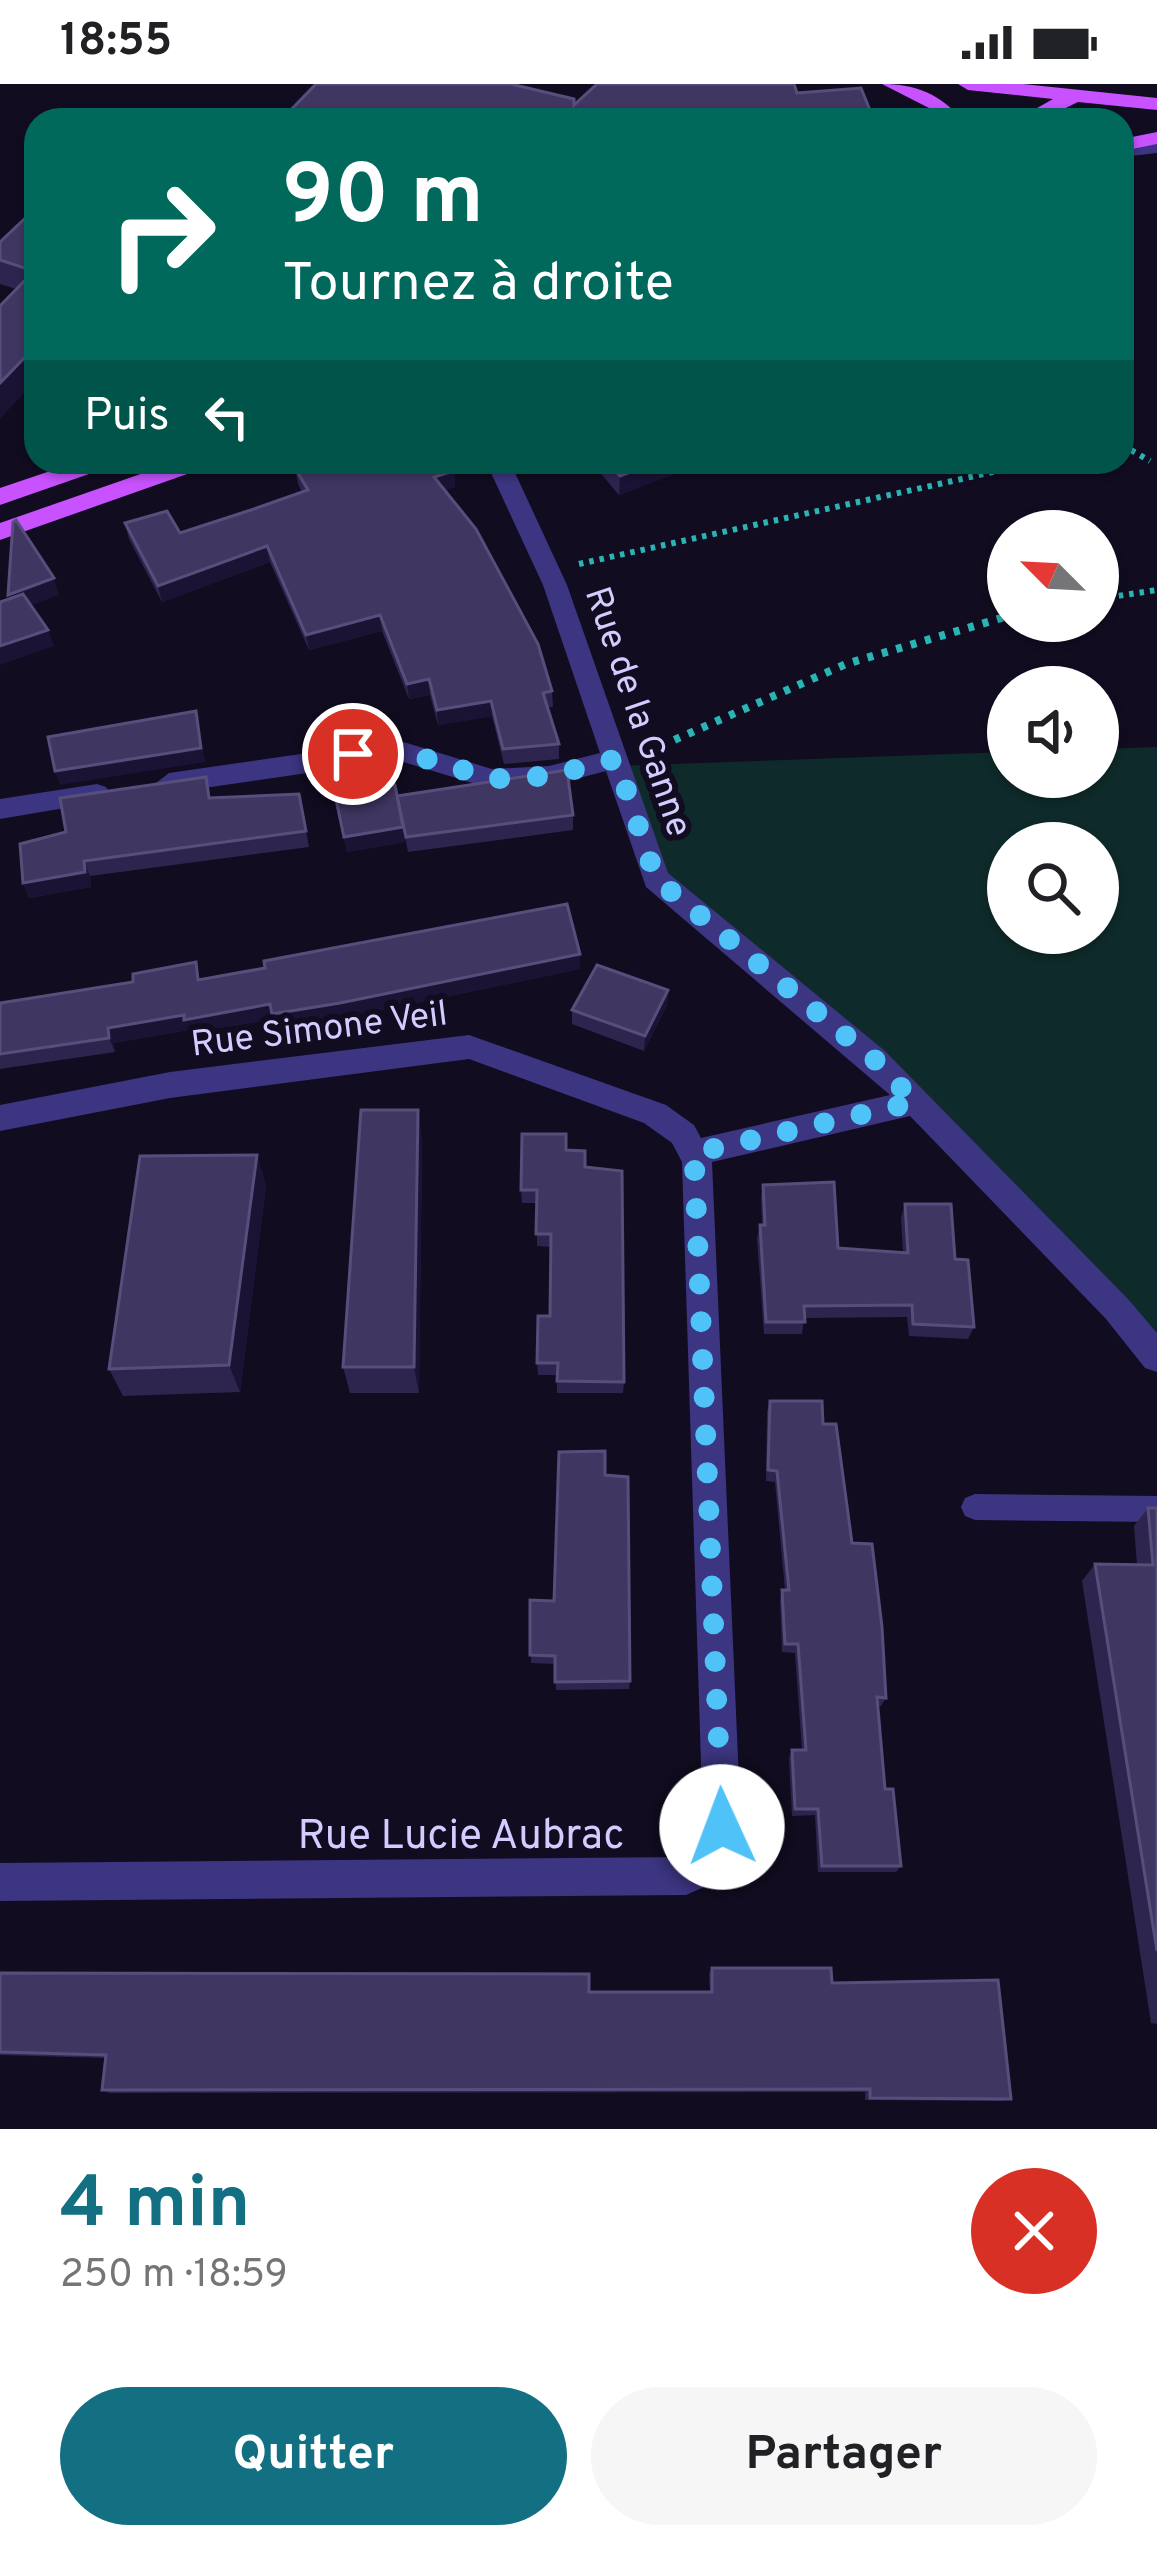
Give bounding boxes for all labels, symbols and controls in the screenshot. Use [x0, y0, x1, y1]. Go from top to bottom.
text: 18:55 [60, 14, 172, 71]
text: 90 m [282, 147, 484, 253]
icon: right [84, 156, 240, 312]
text: Tournez à droite [282, 251, 674, 320]
icon: left [194, 384, 260, 450]
text: Puis [84, 389, 170, 446]
north arrow [987, 510, 1119, 642]
map controls [987, 510, 1119, 954]
street label: Rue de la Ganne [572, 581, 700, 843]
button: sound [987, 666, 1119, 798]
pin [302, 703, 404, 805]
icon: arrive [320, 721, 386, 787]
button: search [987, 822, 1119, 954]
street label: Rue Simone Veil [189, 992, 450, 1070]
position arrow [659, 1764, 785, 1890]
street label: Rue Lucie Aubrac [297, 1811, 625, 1864]
text: 4 min [60, 2161, 250, 2253]
button: close [971, 2168, 1097, 2294]
text: 250 m · 18:59 [60, 2252, 288, 2301]
button: Quitter [60, 2387, 567, 2525]
button: Partager [591, 2387, 1097, 2525]

